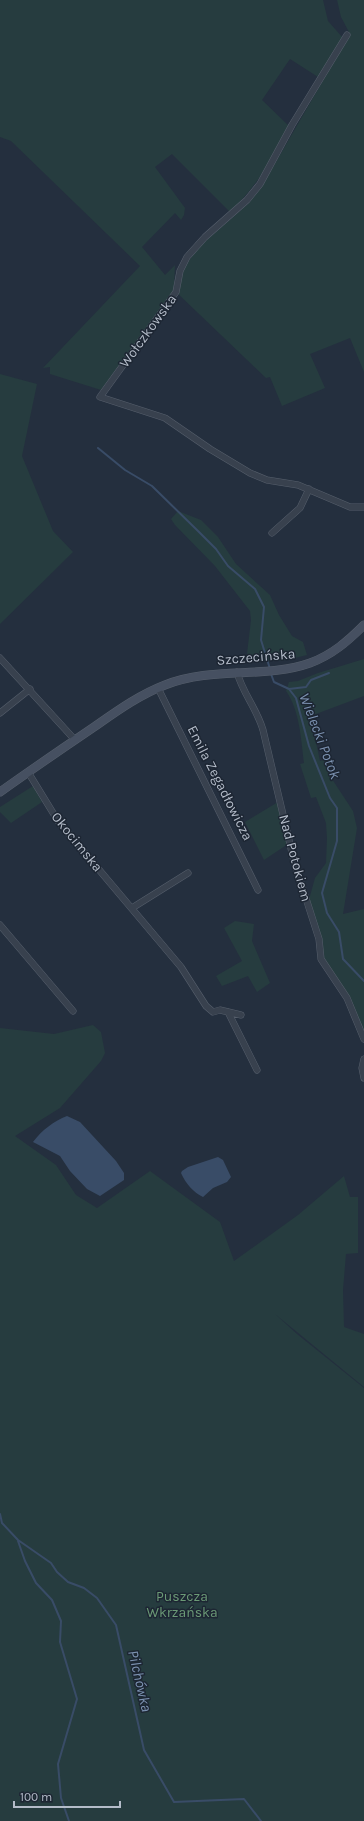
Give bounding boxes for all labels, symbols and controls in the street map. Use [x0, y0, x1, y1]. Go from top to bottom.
street label: Wołczkowska [116, 291, 180, 371]
street label: Szczecińska [216, 645, 296, 669]
water label: Wielecki Potok [295, 691, 345, 782]
street label: Emila Zegadłowicza [184, 723, 256, 843]
street label: Okocimska [48, 809, 106, 875]
street label: Nad Potokiem [275, 813, 315, 903]
park label: Puszcza Wkrzańska [146, 1588, 218, 1621]
water label: Pilchówka [124, 1648, 156, 1714]
scale bar [14, 1783, 120, 1809]
text: 100 m [20, 1790, 52, 1804]

